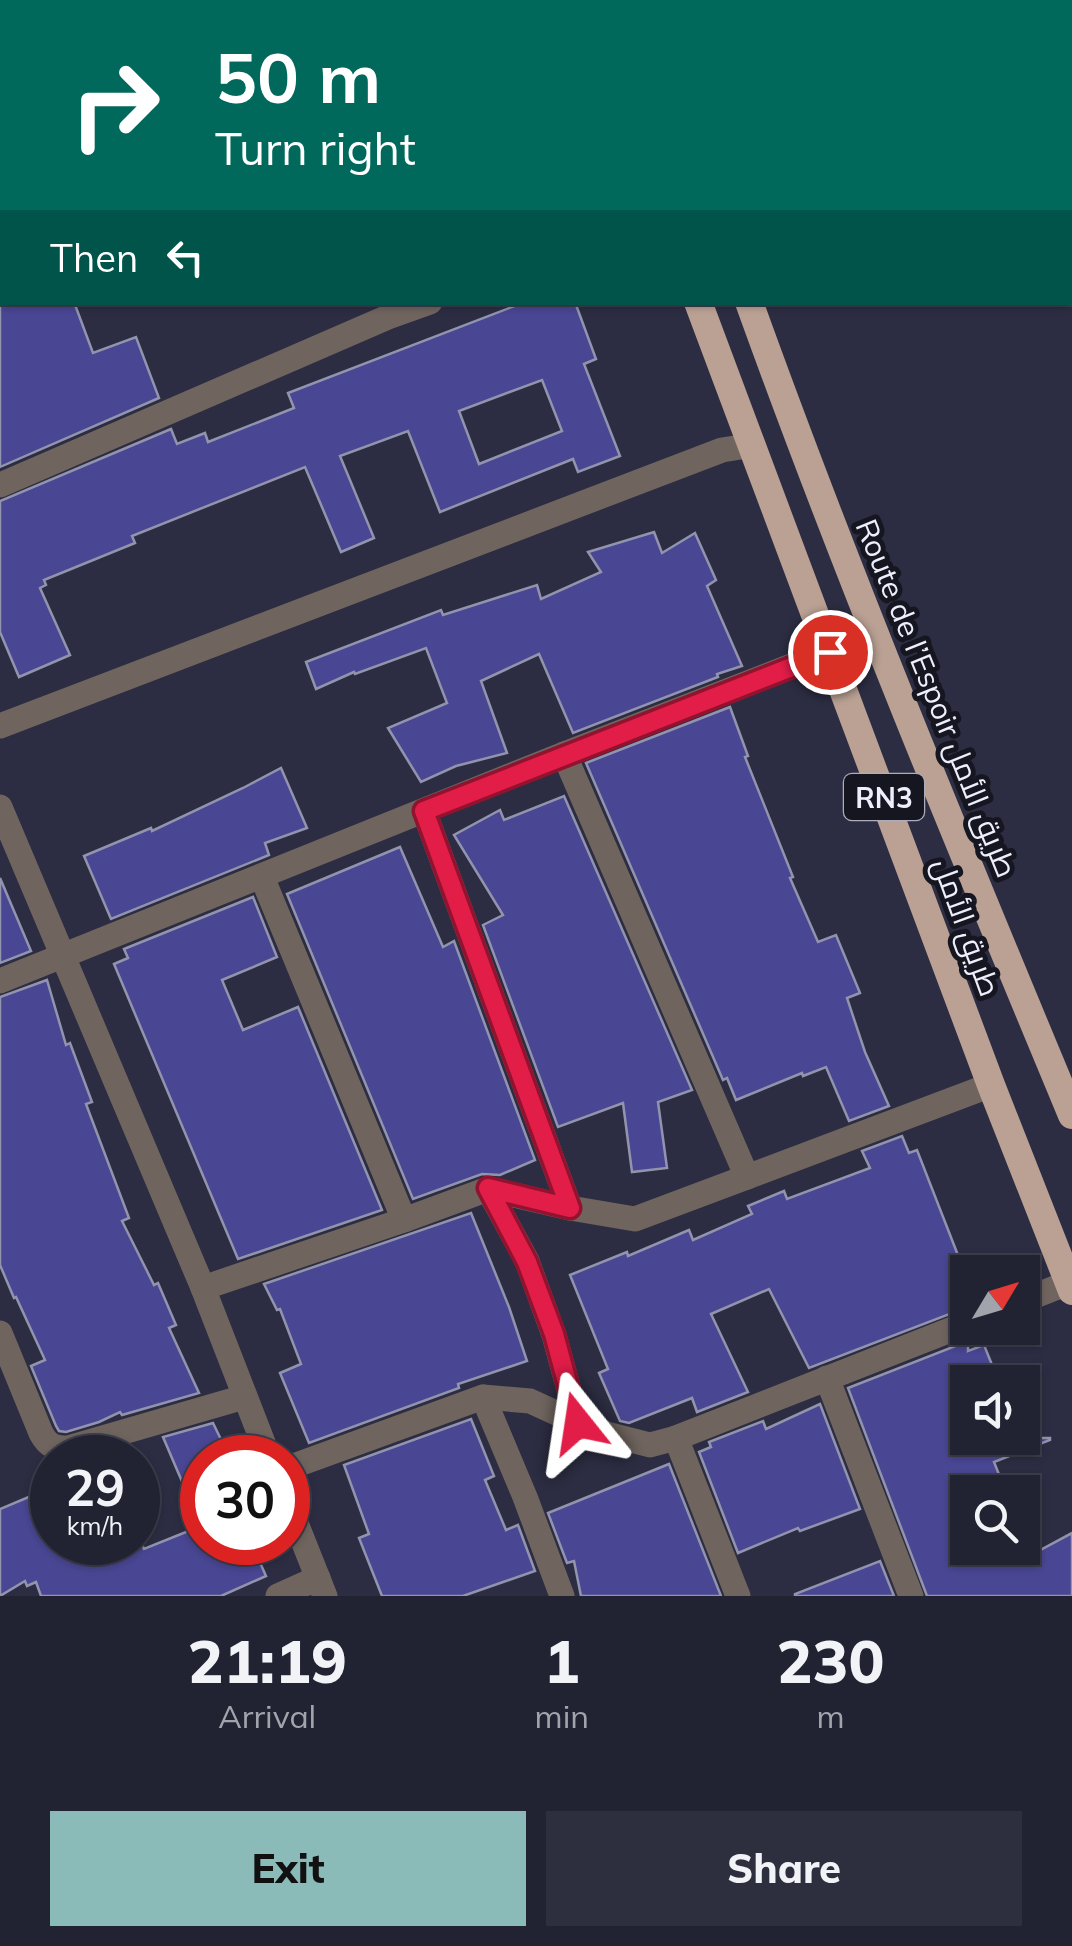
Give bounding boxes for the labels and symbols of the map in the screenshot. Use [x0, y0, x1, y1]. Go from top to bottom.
street label: Route de l’Espoir طريق الأمل [848, 513, 1026, 883]
pin [788, 610, 873, 695]
road number: RN3 [844, 774, 924, 820]
street label: طريق الأمل [925, 853, 1009, 1001]
north arrow [950, 1255, 1040, 1345]
position arrow [526, 1371, 630, 1475]
speed limit sign: 30 [180, 1435, 310, 1565]

